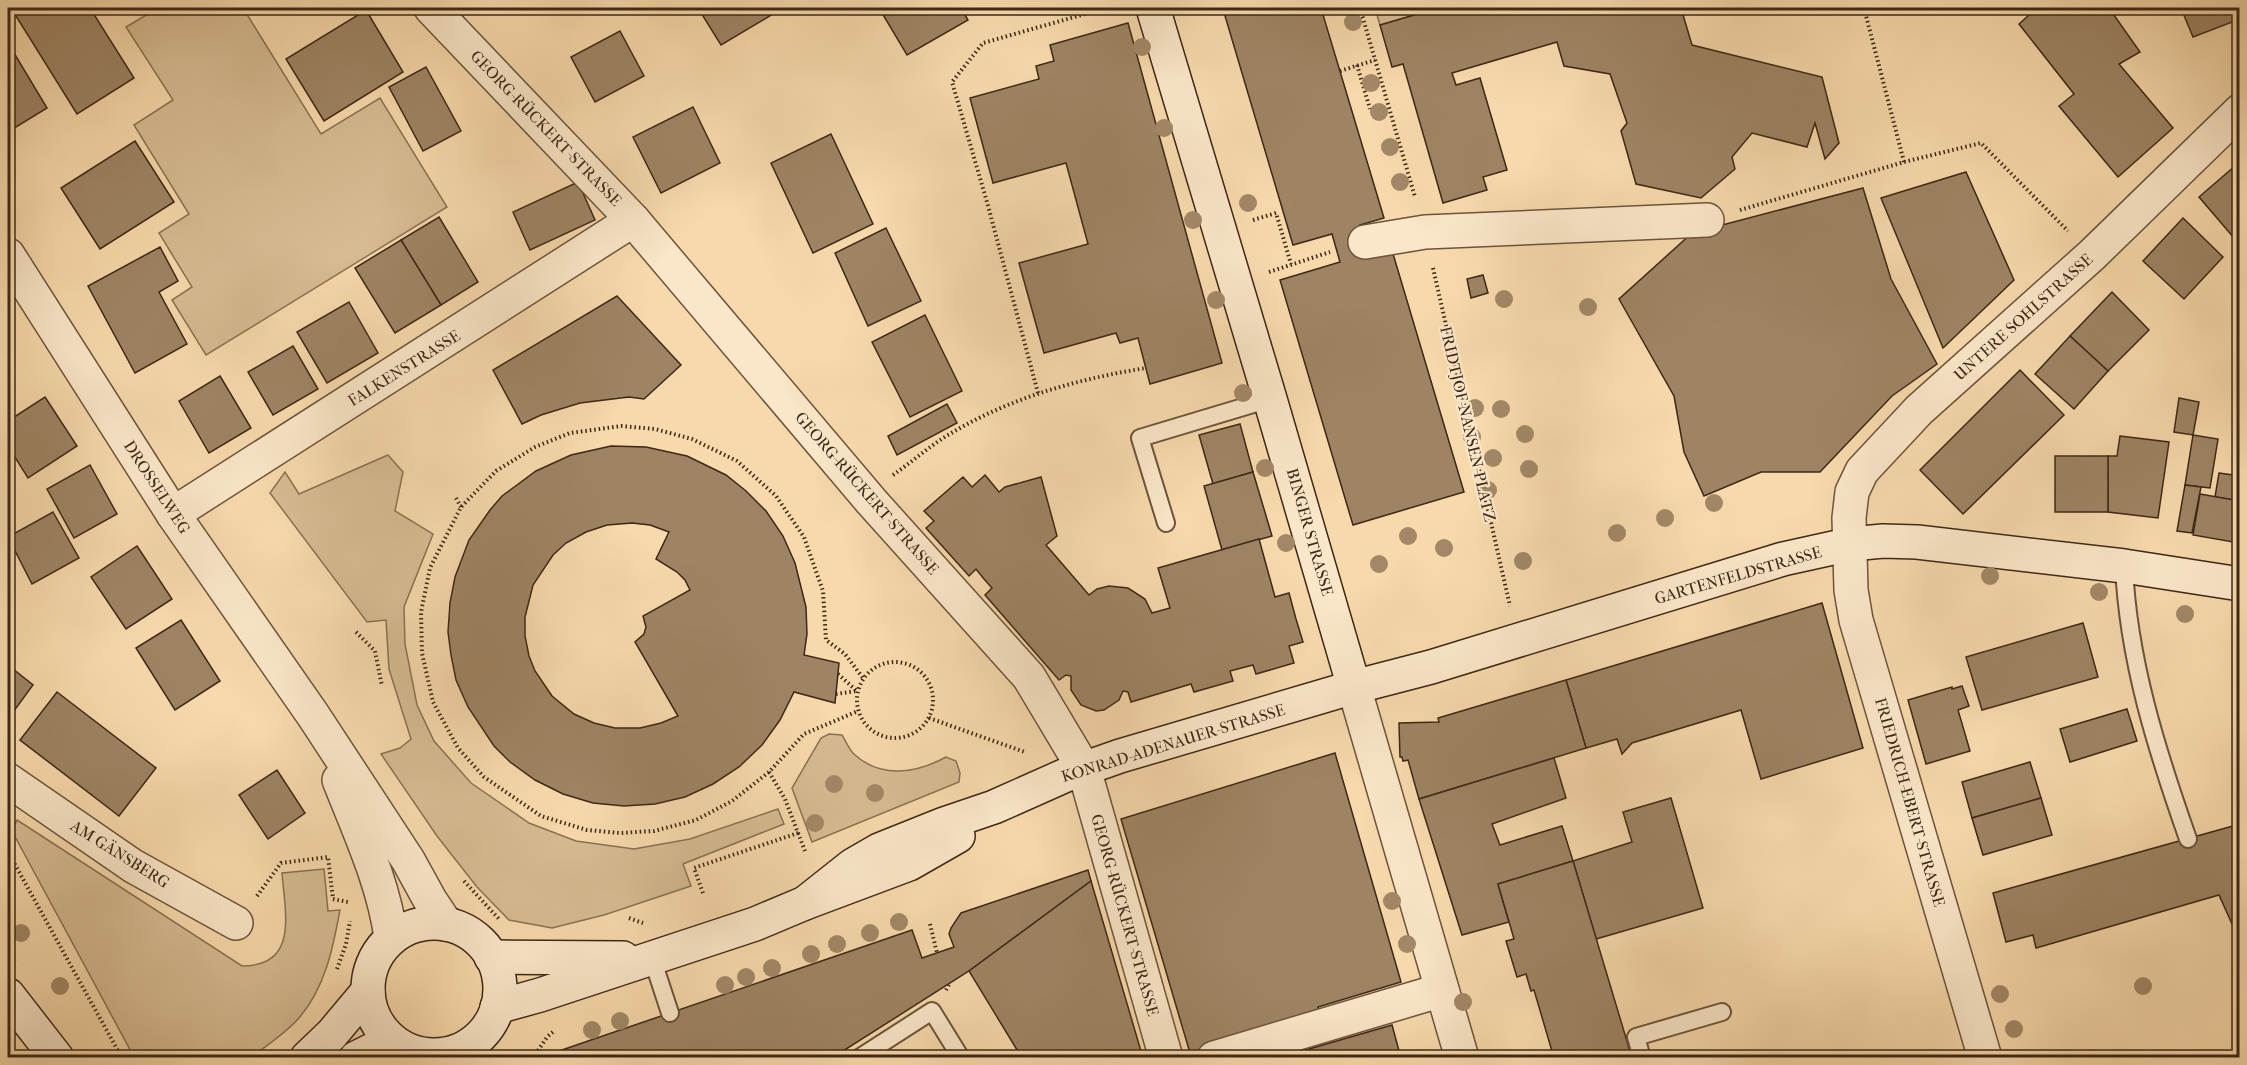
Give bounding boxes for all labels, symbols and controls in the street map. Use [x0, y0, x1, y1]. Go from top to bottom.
street label: GEORG-RÜCKERT-STRASSE [467, 46, 626, 210]
street label: UNTERE SOHLSTRASSE [1950, 249, 2097, 384]
street label: FRIDTJOF-NANSEN-PLATZ [1436, 324, 1500, 524]
street label: FALKENSTRASSE [344, 326, 464, 410]
street label: GEORG-RÜCKERT-STRASSE [791, 408, 943, 578]
street label: DROSSELWEG [120, 437, 194, 537]
street label: BINGER STRASSE [1283, 466, 1337, 598]
street label: GARTENFELDSTRASSE [1652, 542, 1824, 608]
street label: FRIEDRICH-EBERT-STRASSE [1871, 695, 1949, 909]
street label: KONRAD-ADENAUER-STRASSE [1059, 700, 1287, 786]
street label: GEORG-RÜCKERT-STRASSE [1087, 812, 1163, 1018]
street label: AM GÄNSBERG [66, 815, 173, 892]

